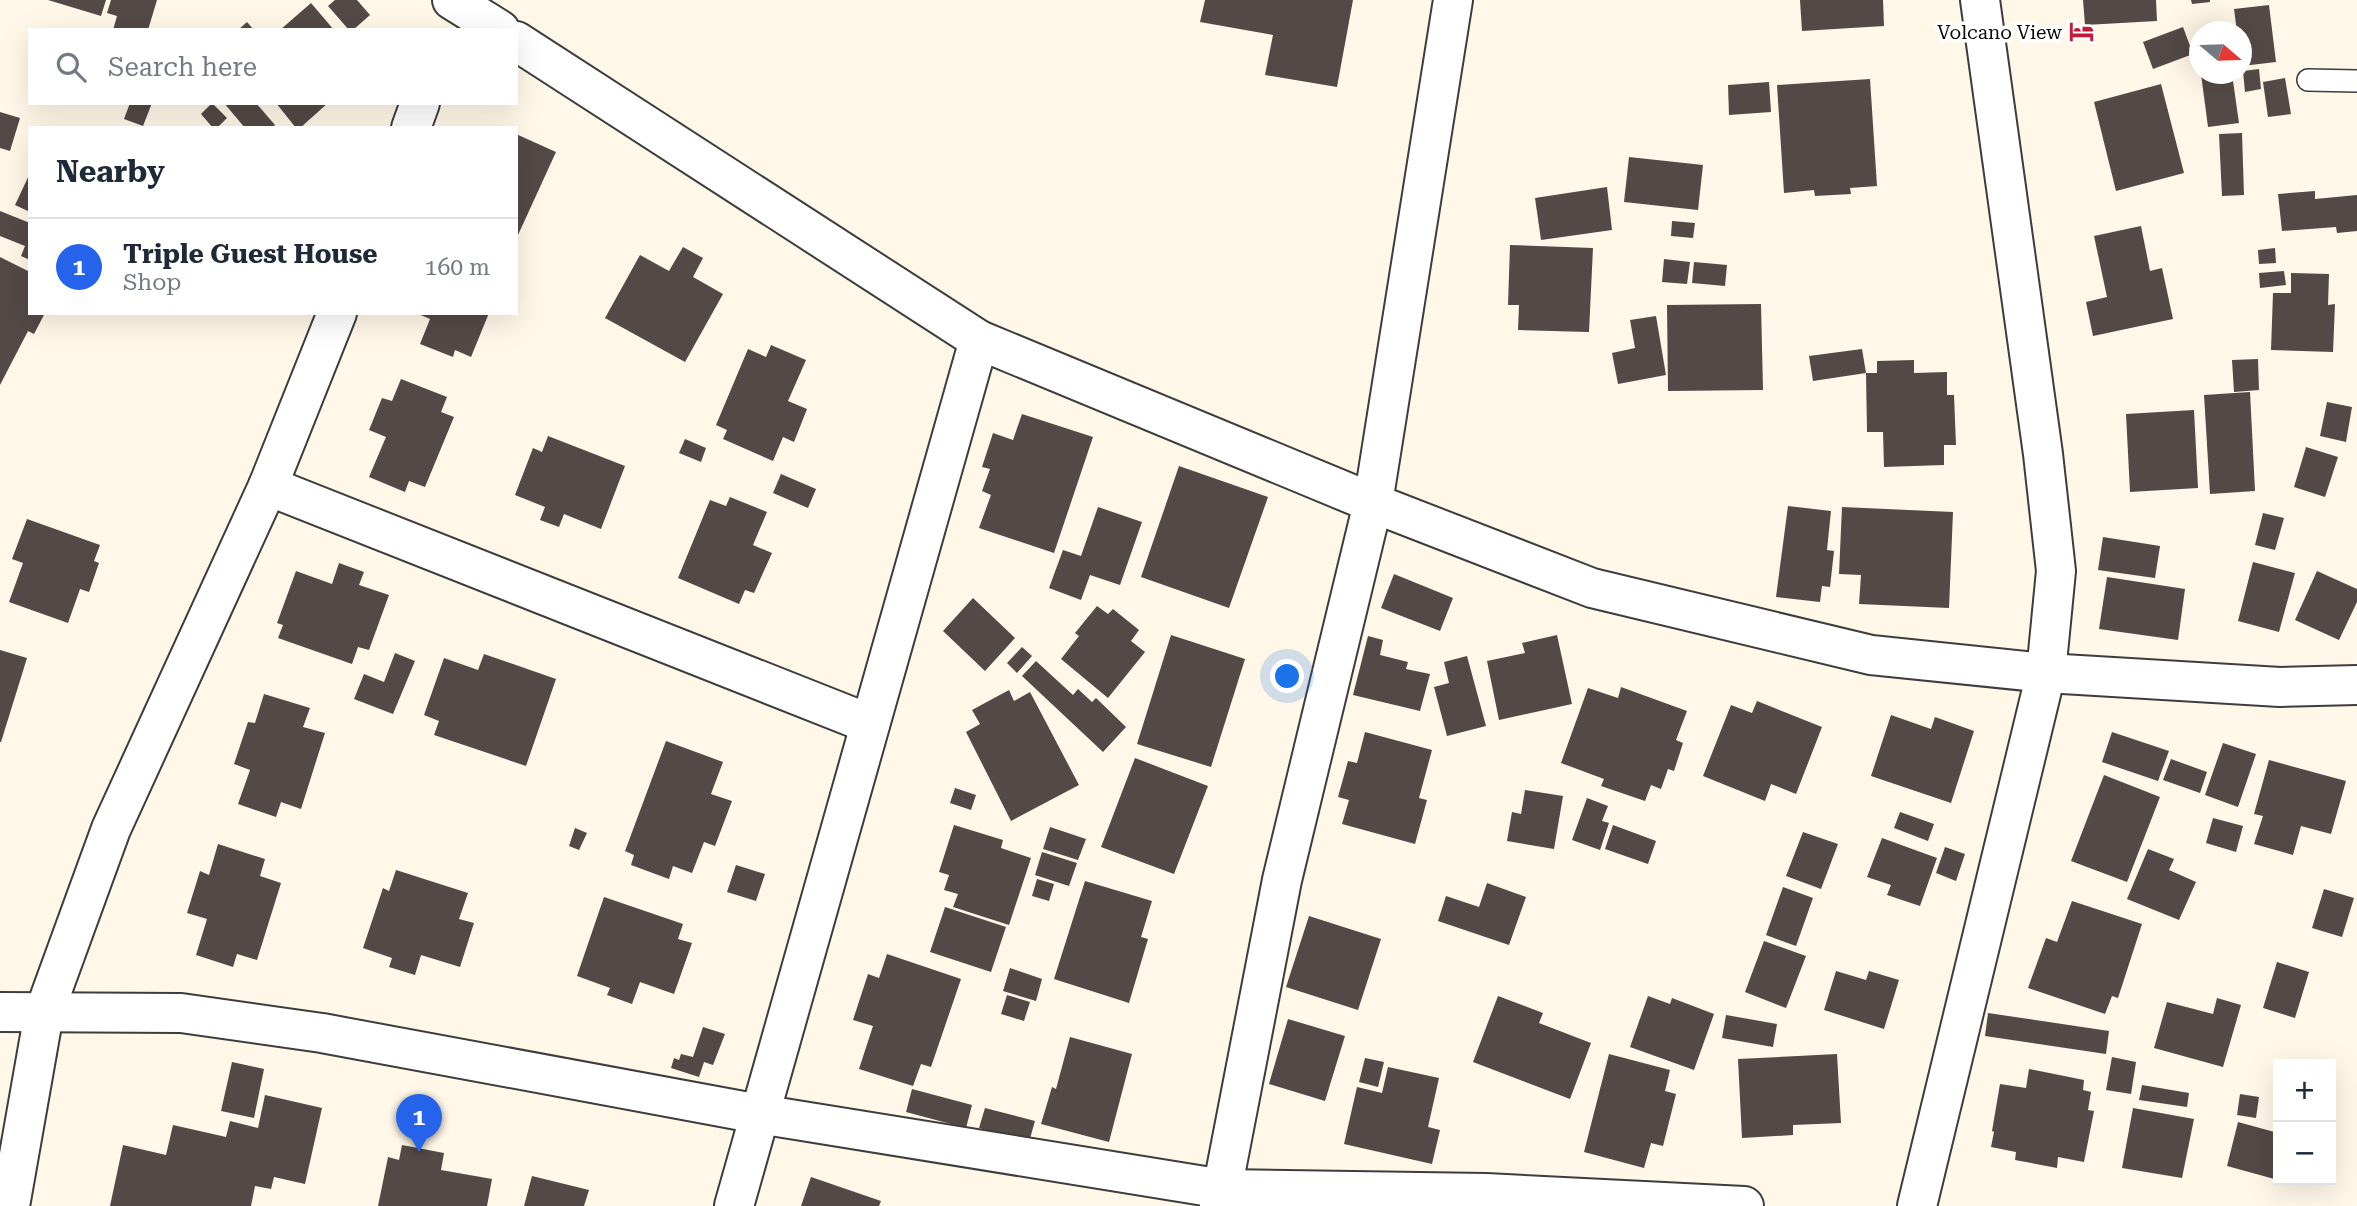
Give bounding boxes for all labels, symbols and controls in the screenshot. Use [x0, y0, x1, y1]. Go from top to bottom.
hotel icon: Volcano View [2068, 18, 2096, 46]
place label: Volcano View [1937, 21, 2062, 44]
north arrow [2189, 21, 2252, 84]
search box [28, 28, 518, 105]
icon: search [52, 48, 90, 86]
text: Search here [108, 52, 257, 82]
text: Nearby [56, 154, 165, 189]
text: Triple Guest House [123, 239, 378, 269]
text: 1 [73, 254, 85, 281]
text: 160 m [425, 254, 490, 281]
text: Shop [123, 269, 181, 296]
your location [1270, 659, 1304, 693]
map controls [2273, 1059, 2336, 1185]
button: + [2273, 1059, 2336, 1122]
pin: 1 [396, 1094, 442, 1152]
button: − [2273, 1122, 2336, 1185]

